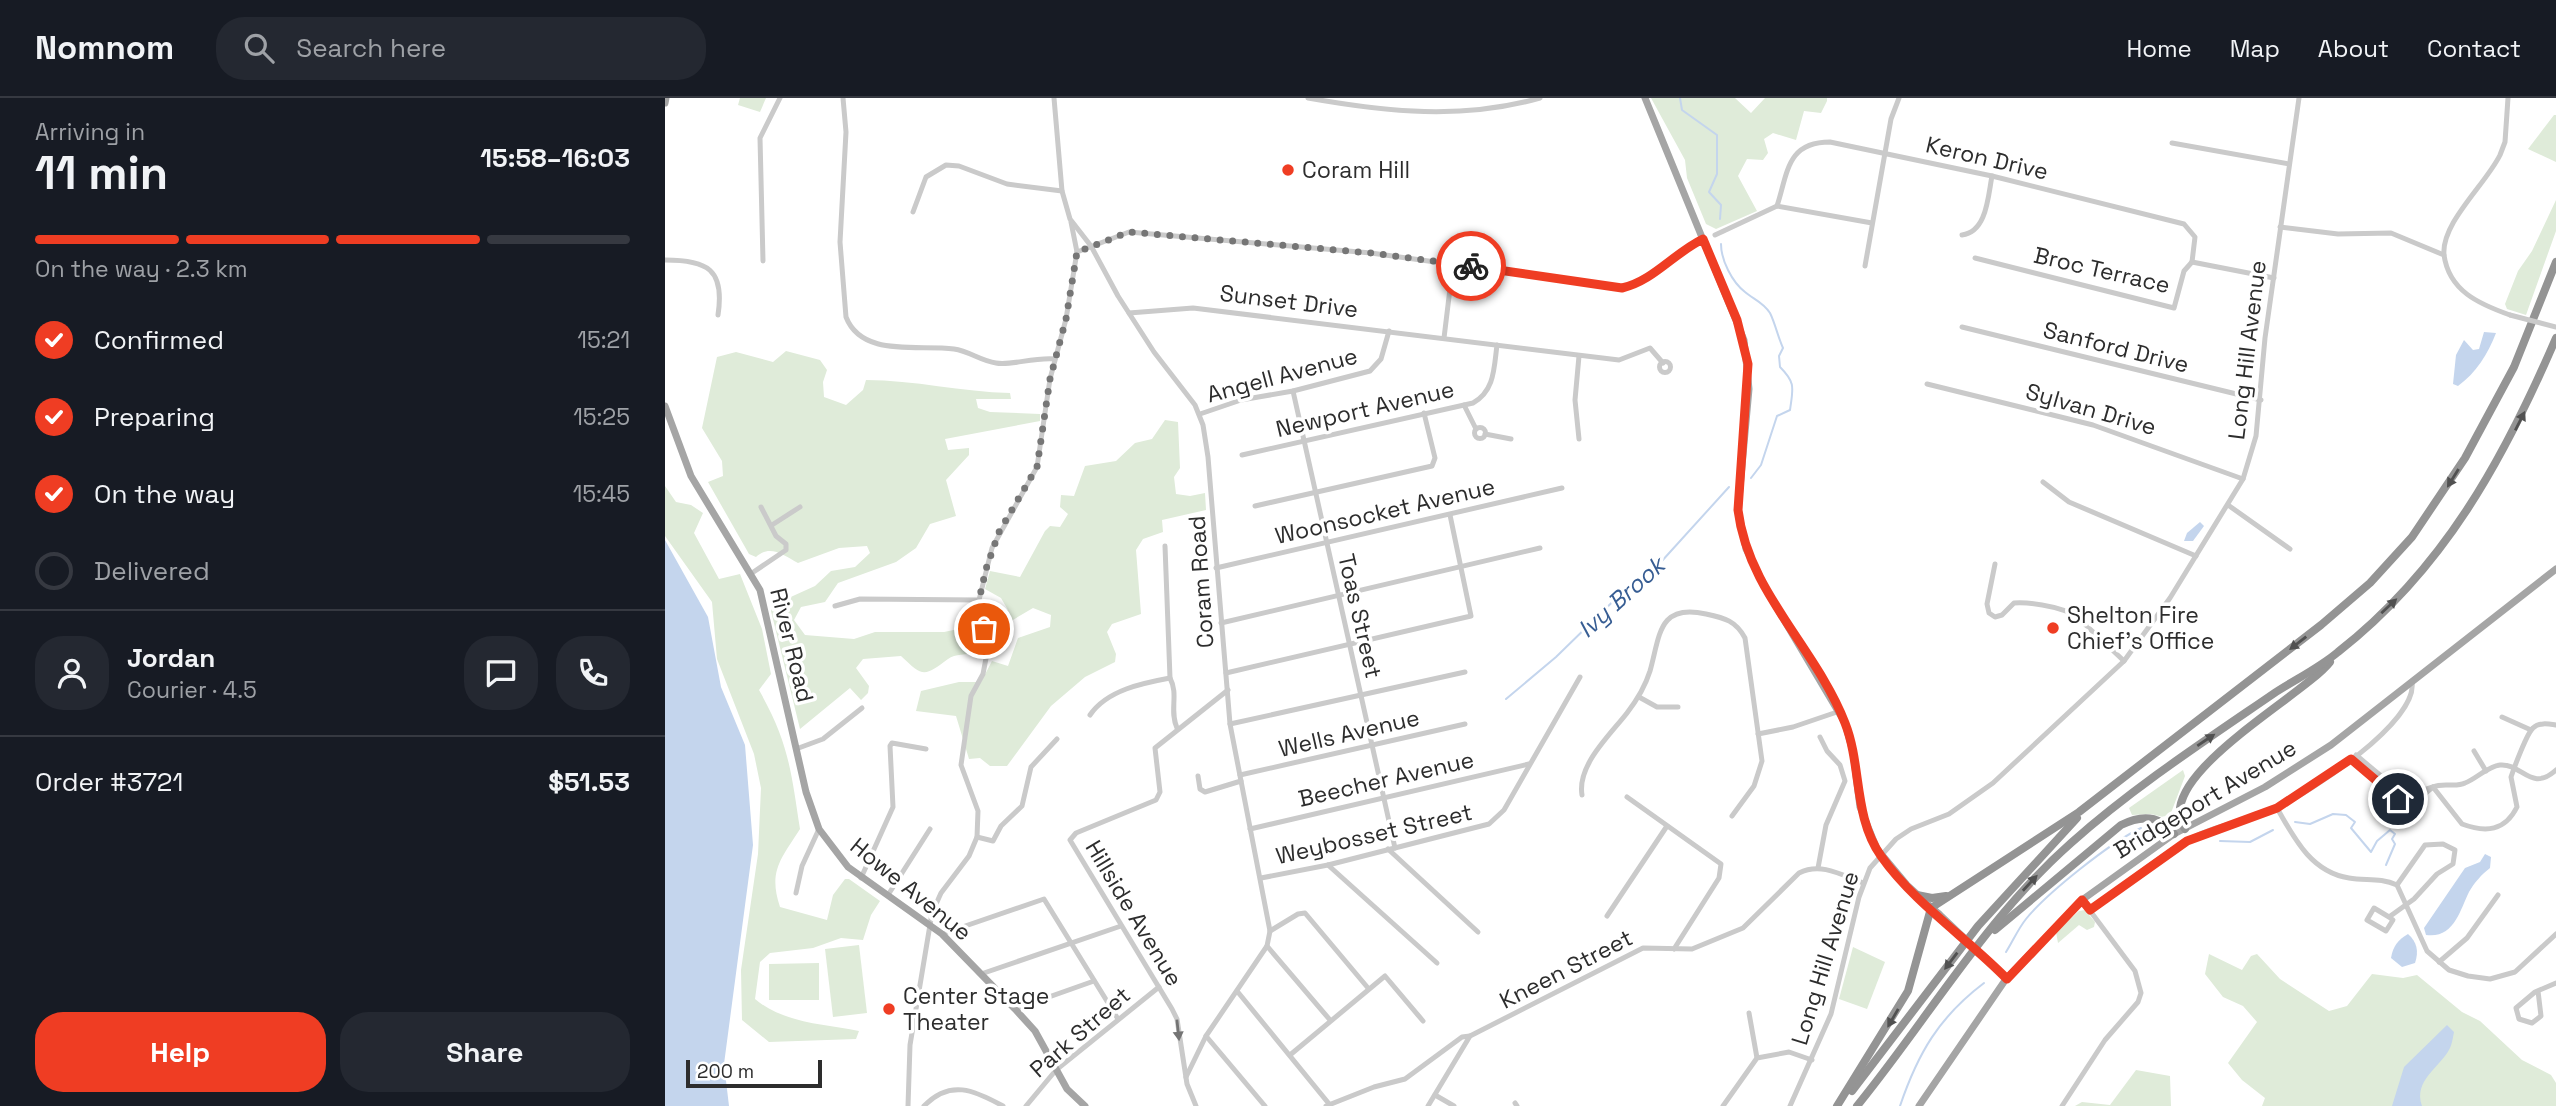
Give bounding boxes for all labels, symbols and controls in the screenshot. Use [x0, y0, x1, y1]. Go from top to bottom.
search box [216, 17, 706, 80]
text: Nomnom [35, 27, 174, 69]
icon: search [240, 29, 278, 67]
text: Search here [296, 31, 446, 65]
text: Home [2126, 33, 2192, 64]
text: Map [2230, 33, 2280, 64]
text: About [2318, 33, 2389, 64]
text: Contact [2427, 33, 2521, 64]
text: Arriving in [35, 117, 145, 147]
street label: Keron Drive [1923, 129, 2051, 187]
text: 15:58–16:03 [480, 141, 630, 175]
text: 11 min [35, 144, 168, 202]
place label: Coram Hill [1302, 155, 1410, 185]
marker: Coram Hill [1280, 162, 1296, 178]
courier [1436, 231, 1506, 301]
street label: Broc Terrace [2031, 240, 2173, 300]
icon: bike [1452, 247, 1490, 285]
text: On the way · 2.3 km [35, 254, 248, 284]
street label: Long Hill Avenue [2221, 259, 2273, 441]
street label: Sunset Drive [1218, 278, 1360, 324]
street label: Sanford Drive [2040, 314, 2192, 380]
icon: check [35, 321, 73, 359]
text: Confirmed [94, 323, 224, 357]
text: 15:21 [577, 325, 630, 355]
street label: Angell Avenue [1203, 340, 1361, 410]
street label: Newport Avenue [1273, 374, 1457, 444]
street label: Sylvan Drive [2022, 376, 2160, 442]
icon: check [35, 398, 73, 436]
text: Preparing [94, 400, 215, 434]
text: 15:25 [573, 402, 630, 432]
one-way arrow [2514, 411, 2525, 431]
one-way arrow [2447, 468, 2460, 488]
street label: Woonsocket Avenue [1272, 471, 1498, 551]
icon: check [35, 475, 73, 513]
text: On the way [94, 477, 235, 511]
text: 15:45 [573, 479, 630, 509]
street label: Coram Road [1181, 515, 1221, 649]
water label: Ivy Brook [1571, 548, 1673, 644]
street label: Toas Street [1331, 551, 1389, 681]
text: Delivered [94, 554, 210, 588]
street label: River Road [763, 585, 821, 705]
one-way arrow [2380, 598, 2397, 614]
pin [954, 599, 1014, 659]
place label: Shelton Fire Chief's Office [2067, 600, 2214, 656]
icon: bag [965, 610, 1003, 648]
marker: Shelton Fire Chief's Office [2045, 620, 2061, 636]
one-way arrow [2290, 635, 2308, 650]
button: person [35, 636, 109, 710]
button: chat [464, 636, 538, 710]
button: phone [556, 636, 630, 710]
text: Jordan [127, 641, 215, 675]
text: Courier · 4.5 [127, 675, 257, 705]
street label: Wells Avenue [1276, 702, 1422, 764]
street label: Bridgeport Avenue [2108, 733, 2302, 865]
one-way arrow [2197, 733, 2215, 747]
street label: Beecher Avenue [1295, 744, 1477, 814]
text: Order #3721 [35, 765, 183, 799]
text: $51.53 [548, 765, 630, 799]
pin [2368, 769, 2428, 829]
icon: home [2379, 780, 2417, 818]
street label: Weybosset Street [1273, 797, 1475, 871]
street label: Howe Avenue [844, 831, 978, 947]
street label: Hillside Avenue [1079, 835, 1189, 991]
street label: Long Hill Avenue [1784, 867, 1866, 1049]
one-way arrow [2022, 874, 2038, 892]
street label: Kneen Street [1494, 923, 1638, 1015]
one-way arrow [1944, 952, 1959, 970]
street label: Park Street [1023, 980, 1137, 1084]
place label: Center Stage Theater [903, 981, 1049, 1037]
marker: Center Stage Theater [881, 1001, 897, 1017]
one-way arrow [1887, 1008, 1899, 1027]
button: Help [35, 1012, 326, 1092]
button: Share [340, 1012, 630, 1092]
one-way arrow [1172, 1019, 1183, 1041]
scale bar [686, 1057, 823, 1089]
text: 200 m [697, 1059, 754, 1084]

